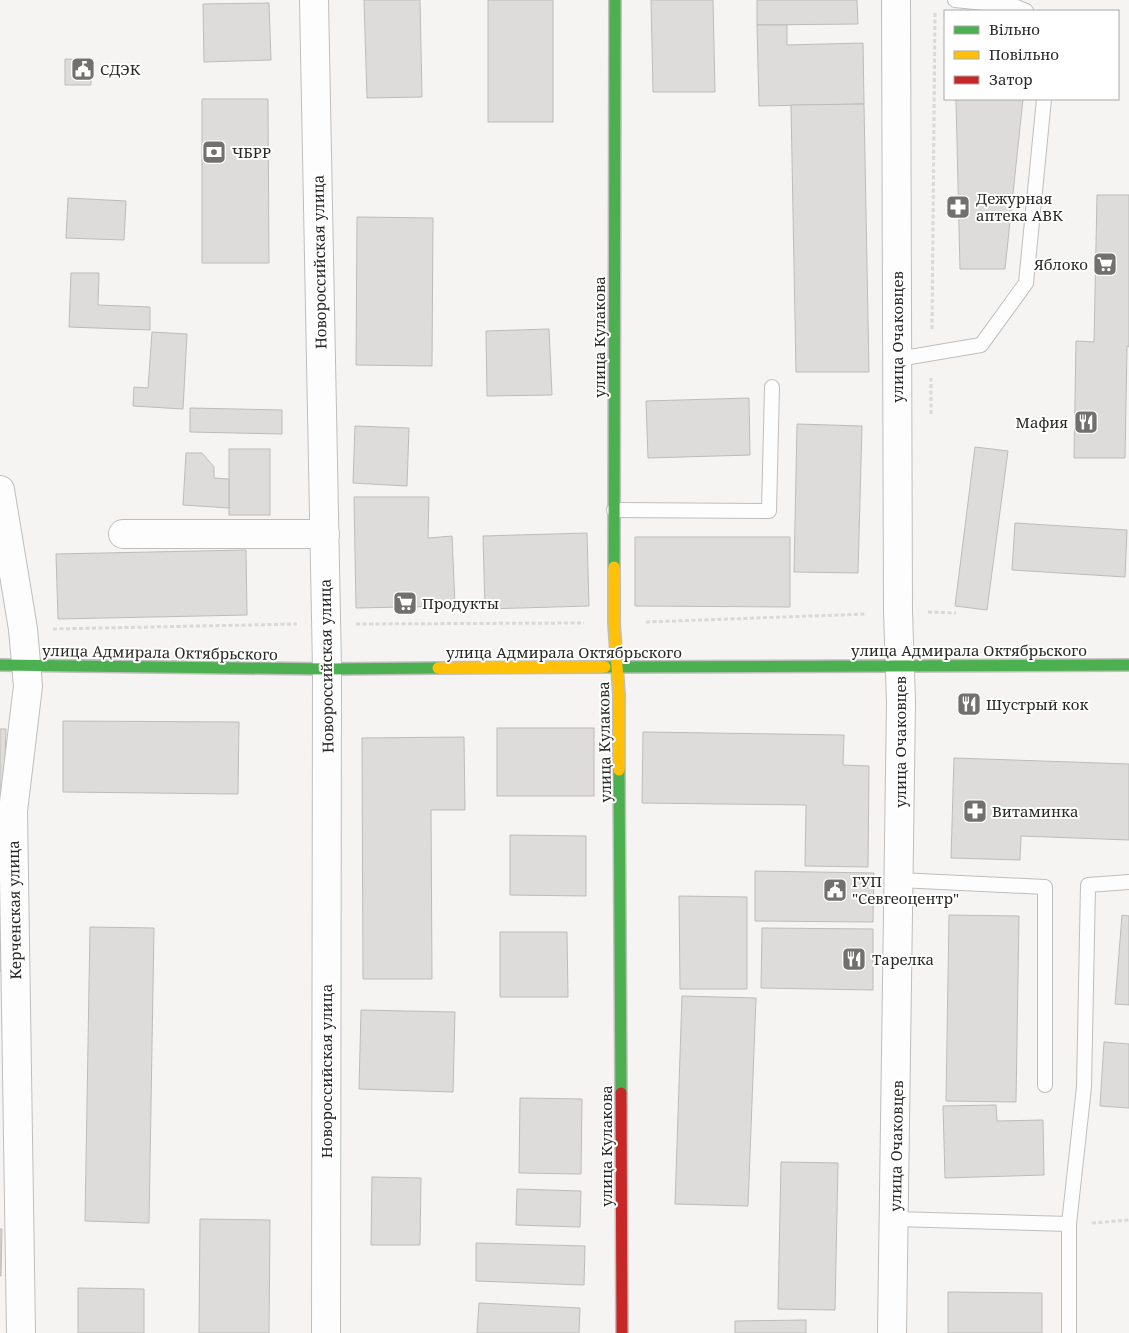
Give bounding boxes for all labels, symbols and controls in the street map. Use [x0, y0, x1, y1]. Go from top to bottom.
legend [944, 10, 1119, 100]
text: Вільно [989, 19, 1040, 39]
text: Повільно [989, 44, 1059, 64]
public building icon: СДЭК [70, 56, 96, 82]
place label: СДЭК [100, 59, 141, 79]
text: Затор [989, 69, 1033, 89]
bank icon: ЧБРР [201, 139, 227, 165]
place label: ЧБРР [232, 142, 271, 162]
street label: Новороссийская улица [307, 175, 331, 349]
place label: Дежурная аптека АВК [976, 188, 1063, 225]
pharmacy icon: Дежурная аптека АВК [945, 194, 971, 220]
supermarket icon: Яблоко [1092, 251, 1118, 277]
place label: Яблоко [1033, 254, 1088, 274]
street label: улица Очаковцев [887, 271, 907, 403]
street label: улица Кулакова [589, 276, 609, 398]
restaurant icon: Мафия [1073, 409, 1099, 435]
place label: Мафия [1016, 412, 1068, 432]
street label: Новороссийская улица [314, 579, 338, 753]
supermarket icon: Продукты [392, 590, 418, 616]
place label: Продукты [422, 593, 499, 613]
street label: улица Адмирала Октябрьского [42, 640, 278, 664]
street label: улица Адмирала Октябрьского [851, 640, 1087, 660]
street label: улица Адмирала Октябрьского [446, 642, 682, 662]
street label: улица Очаковцев [890, 676, 910, 808]
street label: улица Кулакова [593, 681, 615, 803]
restaurant icon: Шустрый кок [956, 691, 982, 717]
place label: Шустрый кок [986, 694, 1088, 714]
pharmacy icon: Витаминка [962, 798, 988, 824]
place label: Витаминка [992, 801, 1078, 821]
street label: Керченская улица [3, 840, 25, 980]
place label: ГУП "Севгеоцентр" [852, 871, 959, 908]
public building icon: ГУП "Севгеоцентр" [822, 877, 848, 903]
restaurant icon: Тарелка [841, 946, 867, 972]
place label: Тарелка [872, 949, 934, 969]
street label: Новороссийская улица [316, 984, 336, 1158]
street label: улица Очаковцев [885, 1080, 907, 1212]
street label: улица Кулакова [596, 1085, 616, 1207]

